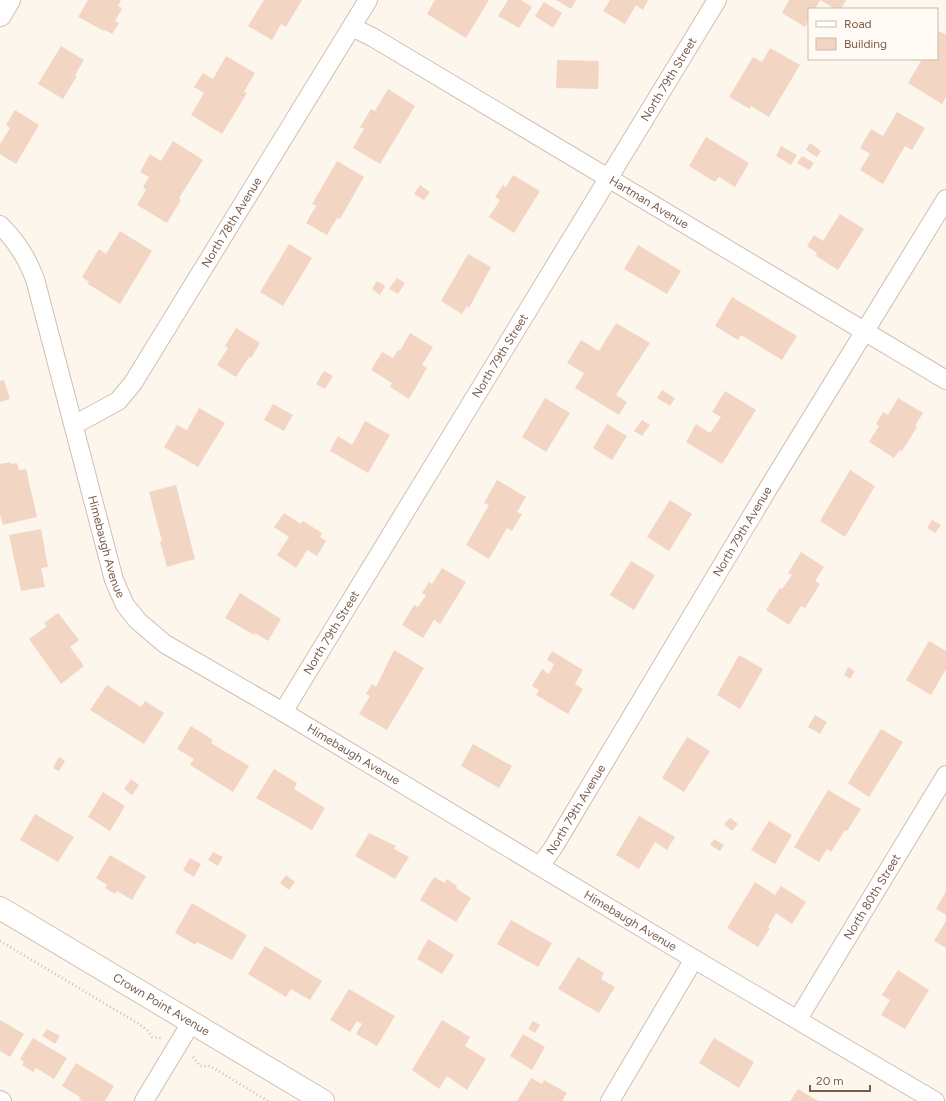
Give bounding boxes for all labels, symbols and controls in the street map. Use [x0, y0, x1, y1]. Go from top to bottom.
legend [808, 8, 938, 60]
text: Road [844, 17, 872, 31]
street label: North 79th Street [638, 34, 700, 124]
text: Building [844, 37, 887, 51]
street label: Hartman Avenue [607, 173, 692, 232]
street label: North 78th Avenue [199, 174, 265, 270]
street label: North 79th Street [469, 311, 531, 400]
street label: North 79th Avenue [710, 484, 775, 579]
street label: Himebaugh Avenue [85, 494, 128, 600]
street label: North 79th Street [301, 588, 363, 677]
street label: Himebaugh Avenue [305, 721, 403, 788]
street label: North 79th Avenue [544, 762, 609, 857]
street label: North 80th Street [841, 851, 904, 942]
street label: Himebaugh Avenue [581, 888, 680, 954]
street label: Crown Point Avenue [111, 970, 213, 1039]
scale bar [810, 1067, 870, 1093]
text: 20 m [816, 1074, 844, 1088]

